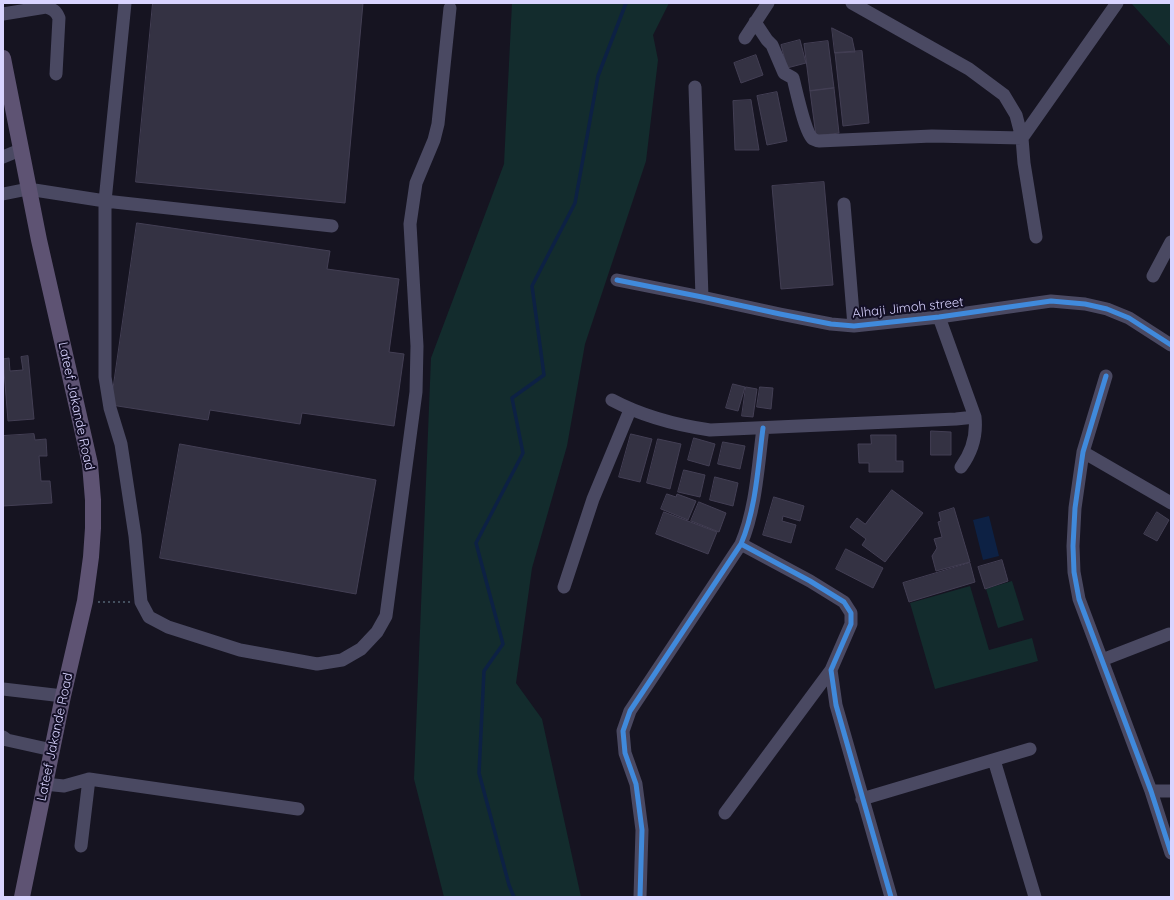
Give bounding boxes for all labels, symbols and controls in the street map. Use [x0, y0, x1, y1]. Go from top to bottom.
street label: Alhaji Jimoh street [852, 294, 964, 322]
street label: Lateef Jakande Road [55, 340, 97, 472]
street label: Lateef Jakande Road [34, 671, 76, 803]

